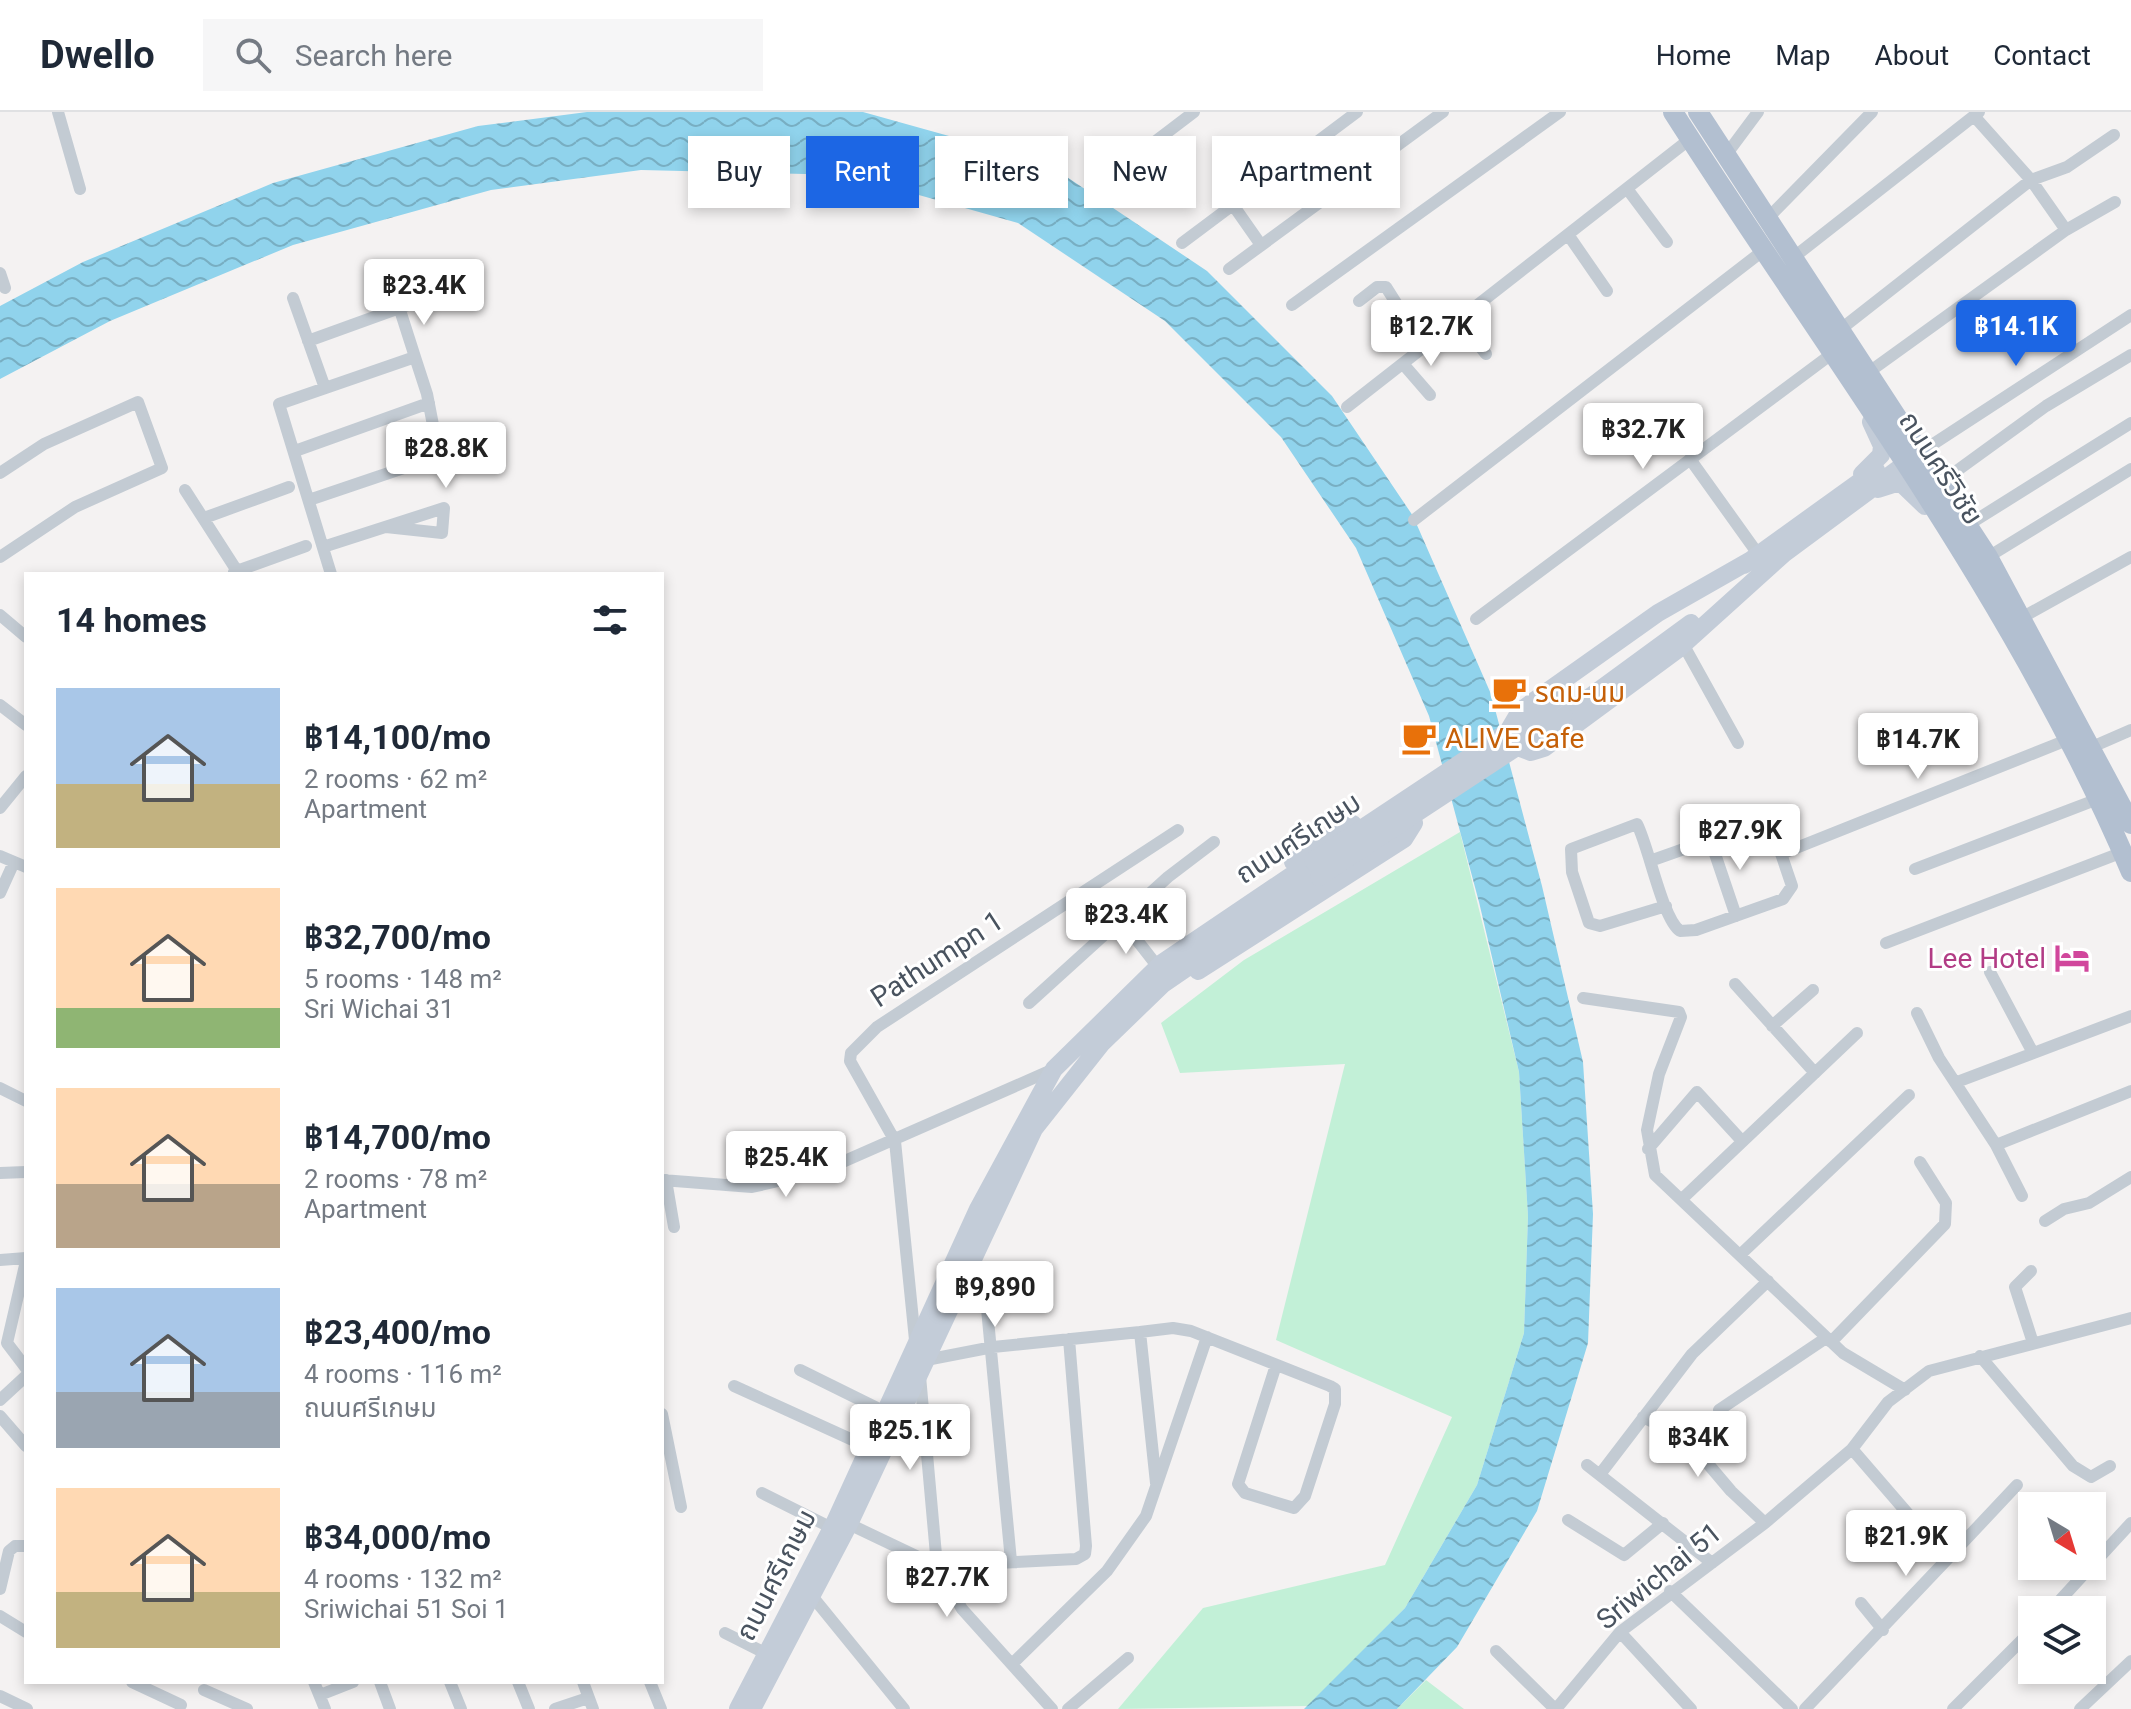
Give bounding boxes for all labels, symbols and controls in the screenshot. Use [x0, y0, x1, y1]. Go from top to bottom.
search box [203, 19, 763, 91]
text: Dwello [40, 33, 155, 77]
icon: search [231, 33, 275, 77]
text: Search here [295, 38, 453, 73]
text: Home [1656, 39, 1731, 72]
text: Map [1775, 39, 1831, 72]
text: About [1875, 39, 1949, 72]
text: Contact [1993, 39, 2091, 72]
chip: Buy [688, 136, 790, 208]
chip: Rent [806, 136, 919, 208]
chip: Filters [935, 136, 1068, 208]
chip: New [1084, 136, 1196, 208]
chip: Apartment [1212, 136, 1400, 208]
pin: ฿23.4K [359, 259, 489, 327]
text: ฿23.4K [382, 270, 466, 300]
pin: ฿12.7K [1366, 300, 1496, 368]
pin: ฿14.1K [1951, 300, 2081, 368]
text: ฿12.7K [1389, 311, 1473, 341]
text: ฿14.1K [1974, 311, 2058, 341]
pin: ฿32.7K [1578, 403, 1708, 471]
street label: ถนนศรีวิชัย [1892, 405, 1990, 531]
text: ฿32.7K [1601, 414, 1685, 444]
pin: ฿28.8K [381, 422, 511, 490]
text: ฿28.8K [404, 433, 488, 463]
icon: filters [588, 598, 632, 642]
text: 14 homes [56, 600, 207, 640]
cafe icon: รดม-นม [1490, 673, 1528, 711]
place label: รดม-นม [1535, 676, 1625, 709]
pin: ฿14.7K [1853, 713, 1983, 781]
text: ฿14,100/mo [304, 717, 491, 757]
cafe icon: ALIVE Cafe [1400, 719, 1438, 757]
icon: home [120, 720, 216, 816]
place label: ALIVE Cafe [1445, 722, 1584, 755]
text: ฿14.7K [1876, 724, 1960, 754]
text: 2 rooms · 62 m² [304, 764, 487, 794]
street label: ถนนศรีเกษม [1229, 785, 1367, 891]
text: Apartment [304, 794, 427, 824]
pin: ฿27.9K [1675, 804, 1805, 872]
text: ฿27.9K [1698, 815, 1782, 845]
pin: ฿23.4K [1061, 888, 1191, 956]
text: ฿23.4K [1084, 899, 1168, 929]
street label: Pathumpn 1 [865, 904, 1009, 1014]
text: ฿32,700/mo [304, 917, 491, 957]
icon: home [120, 920, 216, 1016]
hotel icon: Lee Hotel [2053, 939, 2091, 977]
place label: Lee Hotel [1928, 942, 2046, 975]
text: 5 rooms · 148 m² [304, 964, 502, 994]
text: Sri Wichai 31 [304, 994, 454, 1024]
text: ฿14,700/mo [304, 1117, 491, 1157]
icon: home [120, 1120, 216, 1216]
pin: ฿25.4K [721, 1131, 851, 1199]
text: ฿25.4K [744, 1142, 828, 1172]
text: 2 rooms · 78 m² [304, 1164, 487, 1194]
text: Apartment [304, 1194, 427, 1224]
pin: ฿9,890 [930, 1261, 1060, 1329]
text: ฿9,890 [954, 1272, 1036, 1302]
text: ฿23,400/mo [304, 1312, 491, 1352]
icon: home [120, 1320, 216, 1416]
text: 4 rooms · 116 m² [304, 1359, 502, 1389]
text: ถนนศรีเกษม [304, 1393, 436, 1423]
pin: ฿25.1K [845, 1404, 975, 1472]
pin: ฿34K [1651, 1411, 1745, 1479]
text: ฿25.1K [868, 1415, 952, 1445]
text: ฿34K [1667, 1422, 1729, 1452]
north arrow [2018, 1492, 2106, 1580]
map controls [2018, 1492, 2106, 1684]
street label: ถนนศรีเกษม [729, 1504, 823, 1646]
pin: ฿21.9K [1841, 1510, 1971, 1578]
street label: Sriwichai 51 [1590, 1516, 1728, 1636]
text: ฿34,000/mo [304, 1517, 491, 1557]
icon: home [120, 1520, 216, 1616]
text: ฿21.9K [1864, 1521, 1948, 1551]
pin: ฿27.7K [882, 1551, 1012, 1619]
text: ฿27.7K [905, 1562, 989, 1592]
text: 4 rooms · 132 m² [304, 1564, 502, 1594]
text: Sriwichai 51 Soi 1 [304, 1594, 509, 1624]
button: layers [2018, 1596, 2106, 1684]

